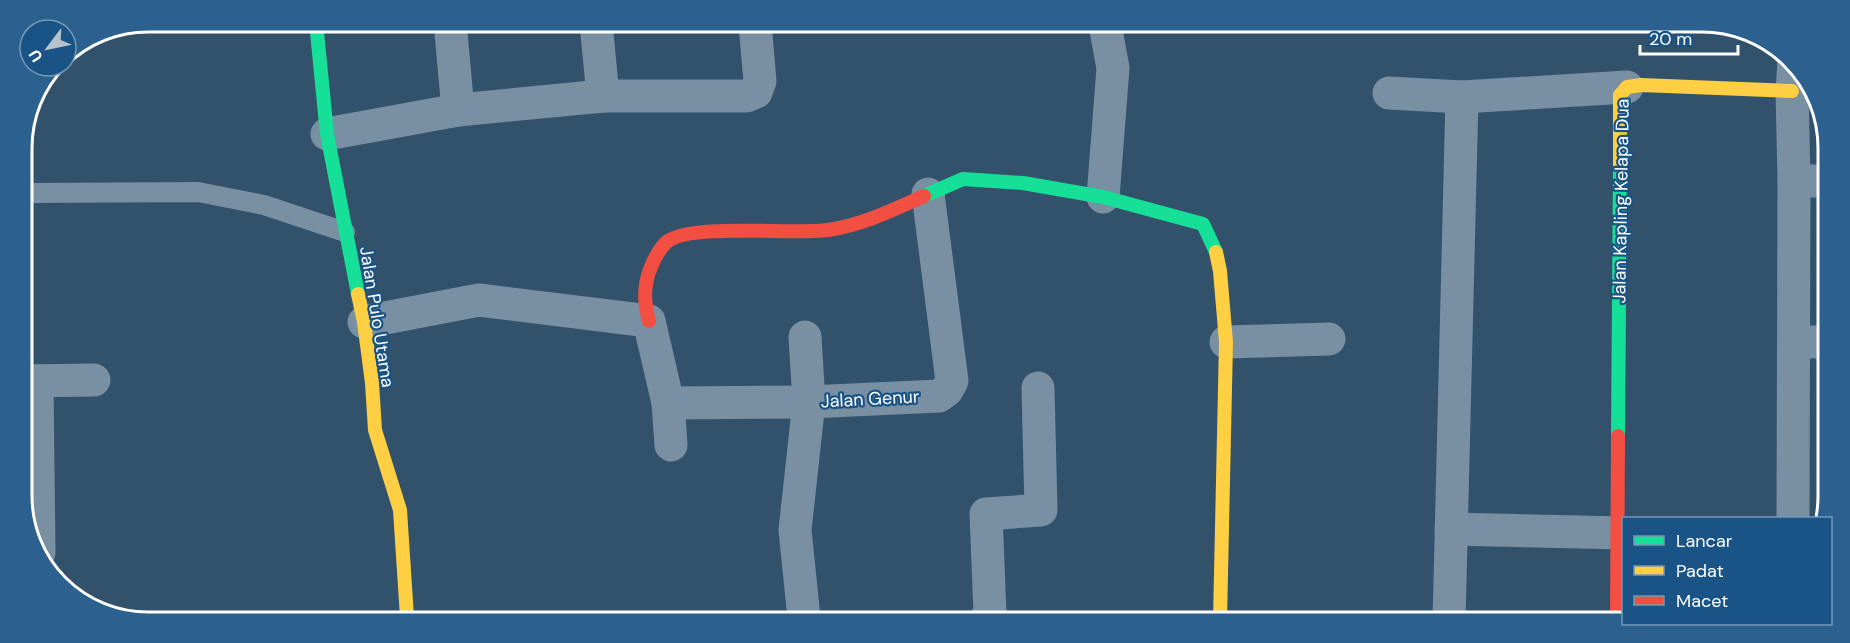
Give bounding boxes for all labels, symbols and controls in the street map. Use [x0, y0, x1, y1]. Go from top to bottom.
north arrow [18, 18, 78, 78]
scale bar [1640, 18, 1738, 56]
text: 20 m [1649, 27, 1692, 51]
text: U [24, 45, 48, 66]
street label: Jalan Kapling Kelapa Dua [1607, 98, 1635, 304]
street label: Jalan Pulo Utama [354, 245, 400, 389]
street label: Jalan Genur [820, 384, 920, 414]
legend [1622, 517, 1832, 625]
text: Lancar [1676, 529, 1733, 553]
text: Padat [1676, 559, 1724, 583]
text: Macet [1676, 589, 1728, 613]

